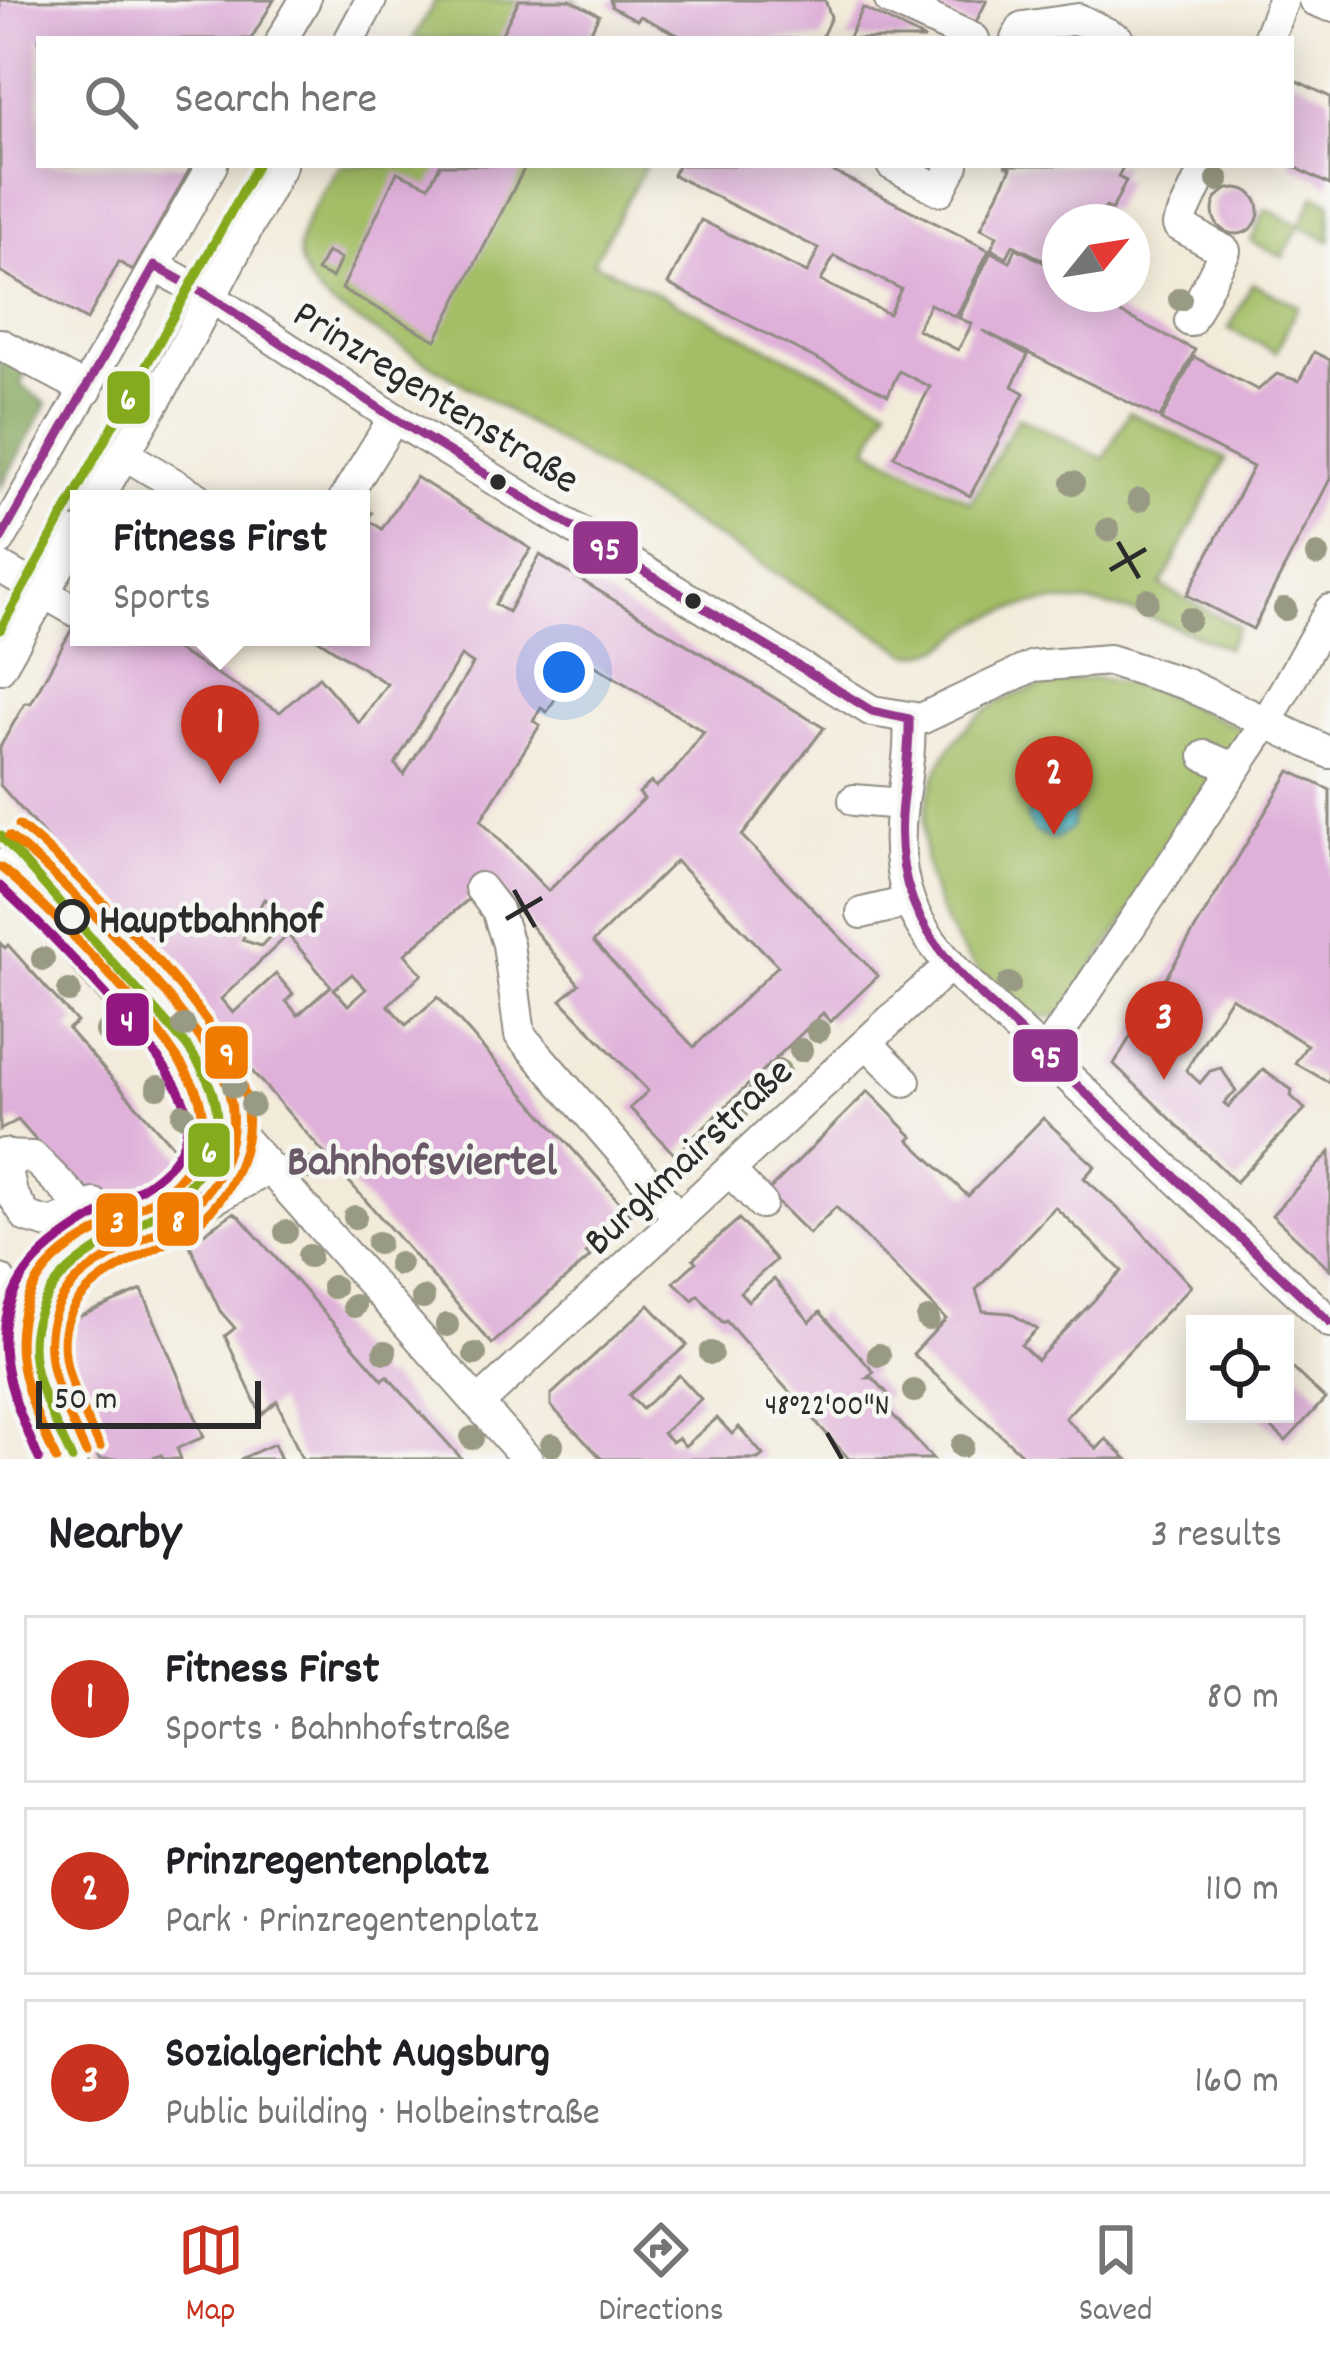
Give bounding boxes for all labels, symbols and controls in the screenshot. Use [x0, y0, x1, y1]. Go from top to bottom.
search box [36, 36, 1294, 168]
icon: search [78, 69, 144, 135]
text: Search here [174, 70, 377, 134]
north arrow [1042, 204, 1150, 312]
street label: Prinzregentenstraße [279, 288, 589, 512]
line badge: 6 [105, 369, 152, 426]
text: 6 [120, 379, 136, 426]
unlabelled marker [487, 471, 509, 493]
popup [70, 490, 370, 646]
text: Fitness First [113, 509, 327, 573]
line badge: 95 [571, 519, 640, 576]
text: 95 [590, 529, 620, 576]
text: Sports [113, 573, 211, 628]
unlabelled marker [682, 590, 704, 612]
your location [534, 642, 594, 702]
pin: 1 [181, 685, 259, 784]
pin: 2 [1015, 736, 1093, 835]
place label: Hauptbahnhof [99, 894, 325, 954]
marker: Hauptbahnhof [56, 901, 88, 933]
pin: 3 [1125, 981, 1203, 1080]
line badge: 4 [104, 991, 151, 1048]
text: 4 [120, 1001, 134, 1048]
line badge: 9 [203, 1024, 250, 1081]
line badge: 95 [1011, 1027, 1080, 1084]
text: 9 [219, 1034, 235, 1081]
text: 95 [1031, 1037, 1061, 1084]
street label: Burgkmairstraße [572, 1046, 809, 1272]
line badge: 6 [186, 1121, 232, 1179]
text: 6 [201, 1132, 217, 1179]
district label: Bahnhofsviertel [287, 1133, 557, 1197]
line badge: 8 [155, 1190, 201, 1248]
line badge: 3 [94, 1191, 140, 1249]
text: 8 [171, 1201, 185, 1248]
text: 3 [110, 1202, 124, 1249]
map controls [1186, 1315, 1294, 1423]
button: locate [1186, 1315, 1294, 1423]
scale bar [36, 1375, 261, 1428]
text: 50 m [54, 1378, 118, 1425]
text: 48°22'00"N [765, 1387, 889, 1430]
text: Nearby [48, 1501, 181, 1573]
text: 3 results [1151, 1510, 1282, 1565]
text: Fitness First [165, 1640, 379, 1704]
text: 1 [86, 1672, 94, 1727]
text: 80 m [1206, 1672, 1279, 1727]
text: Sports · Bahnhofstraße [165, 1704, 510, 1759]
text: Prinzregentenplatz [165, 1832, 489, 1896]
text: 2 [81, 1864, 99, 1919]
text: 110 m [1205, 1864, 1279, 1919]
text: Park · Prinzregentenplatz [165, 1896, 539, 1951]
text: Sozialgericht Augsburg [165, 2024, 550, 2088]
text: 3 [81, 2056, 99, 2111]
text: 160 m [1194, 2056, 1279, 2111]
text: Public building · Holbeinstraße [165, 2088, 600, 2143]
tab: Map [178, 2217, 244, 2336]
tab: Directions [599, 2217, 724, 2336]
tab: Saved [1079, 2217, 1152, 2336]

